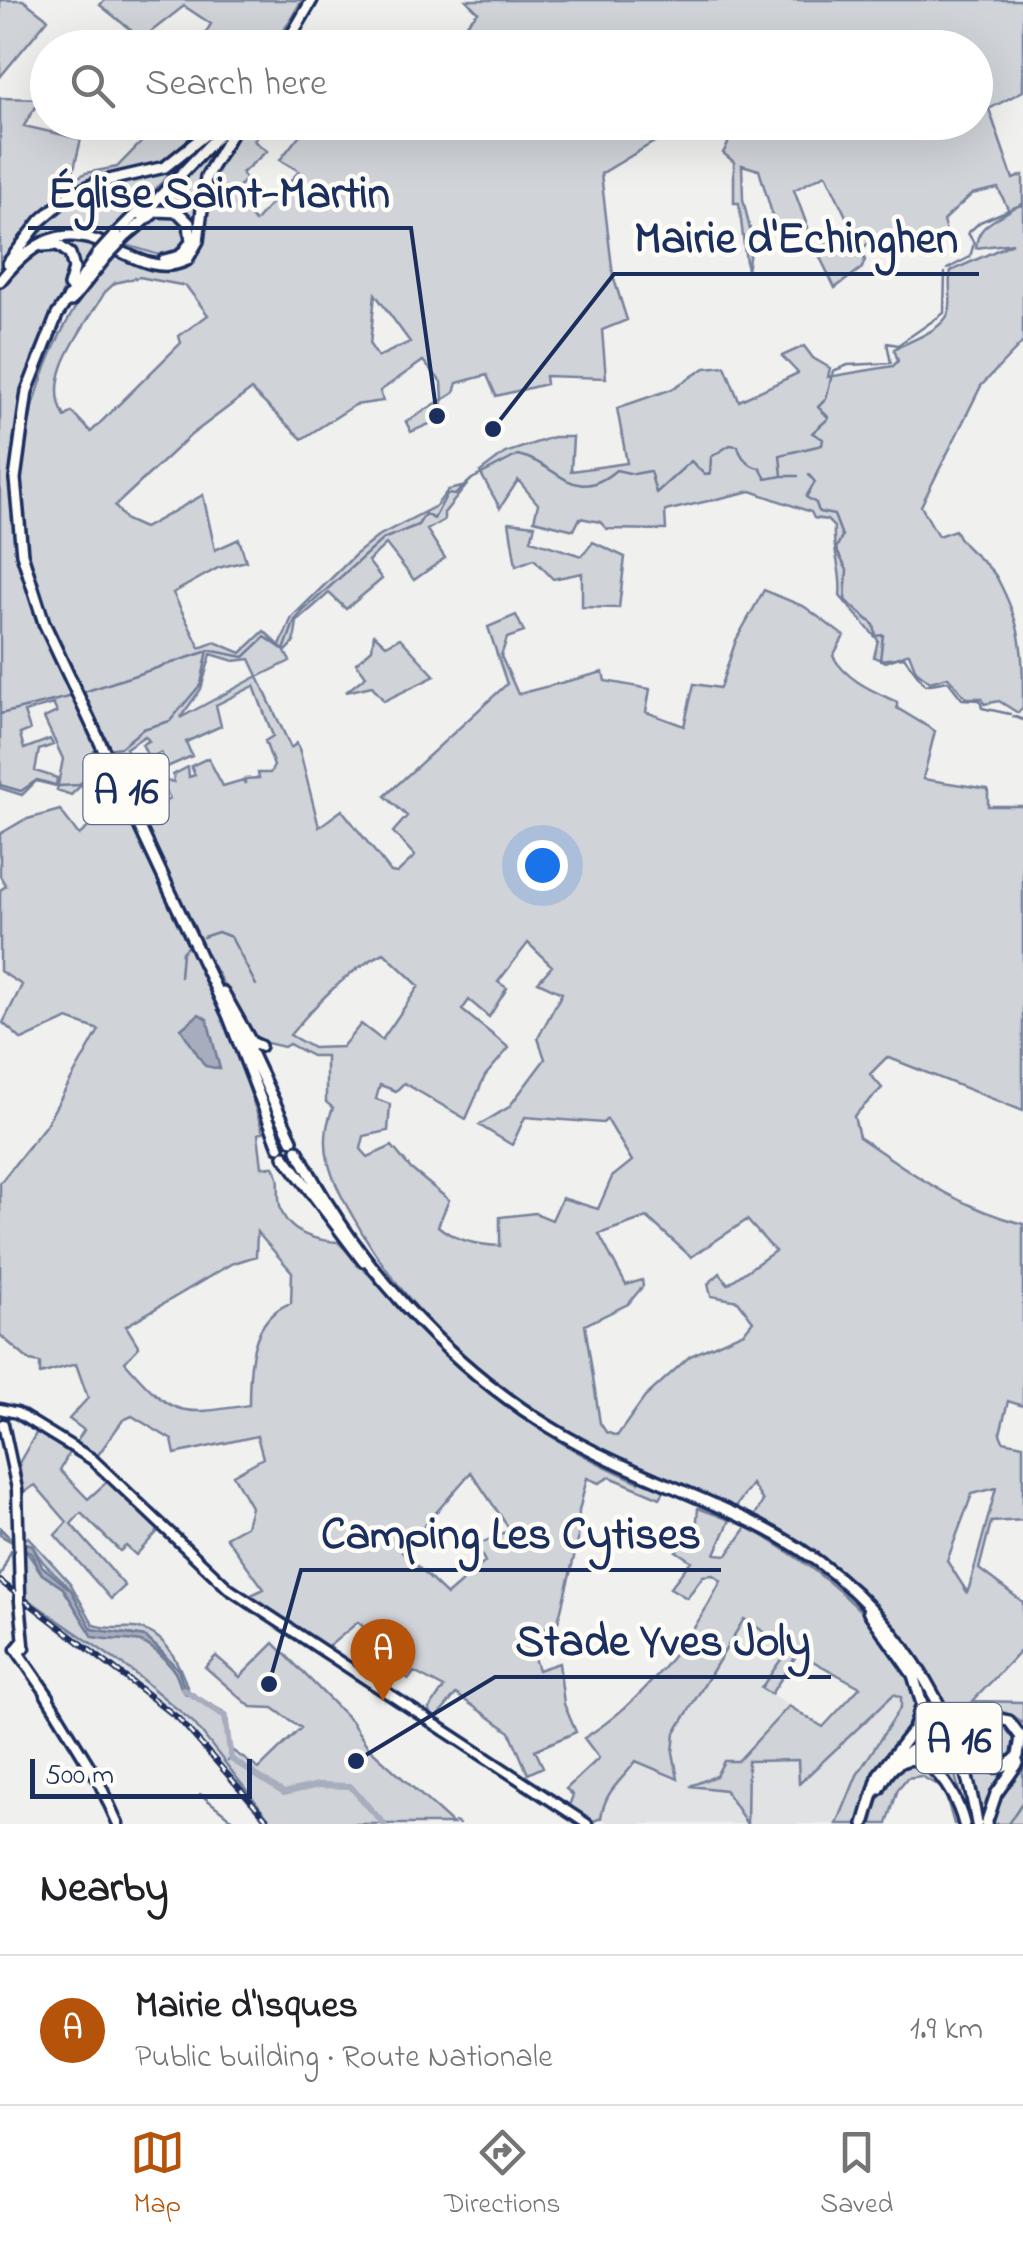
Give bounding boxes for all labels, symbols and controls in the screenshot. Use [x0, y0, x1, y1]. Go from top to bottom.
search box [30, 30, 993, 140]
text: Search here [145, 57, 327, 113]
icon: search [65, 58, 120, 113]
callout: Église Saint-Martin [28, 153, 411, 228]
text: Église Saint-Martin [48, 163, 390, 231]
callout: Mairie d'Echinghen [614, 199, 979, 274]
text: Mairie d'Echinghen [634, 208, 958, 276]
road number: A 16 [84, 754, 168, 824]
your location [517, 840, 568, 891]
callout: Camping Les Cytises [301, 1495, 721, 1570]
text: Camping Les Cytises [321, 1504, 701, 1572]
callout: Stade Yves Joly [495, 1602, 831, 1677]
text: Stade Yves Joly [515, 1611, 811, 1677]
pin: A [350, 1618, 416, 1701]
road number: A 16 [916, 1703, 1002, 1773]
scale bar [30, 1754, 252, 1798]
text: 500 m [45, 1756, 114, 1797]
text: Nearby [40, 1859, 168, 1920]
text: Mairie d'Isques [135, 1979, 358, 2035]
text: A [63, 2007, 82, 2054]
text: 1.9 km [910, 2007, 983, 2054]
text: Public building · Route Nationale [135, 2035, 553, 2082]
tab: Map [130, 2125, 185, 2226]
tab: Directions [444, 2125, 561, 2226]
tab: Saved [820, 2125, 893, 2226]

